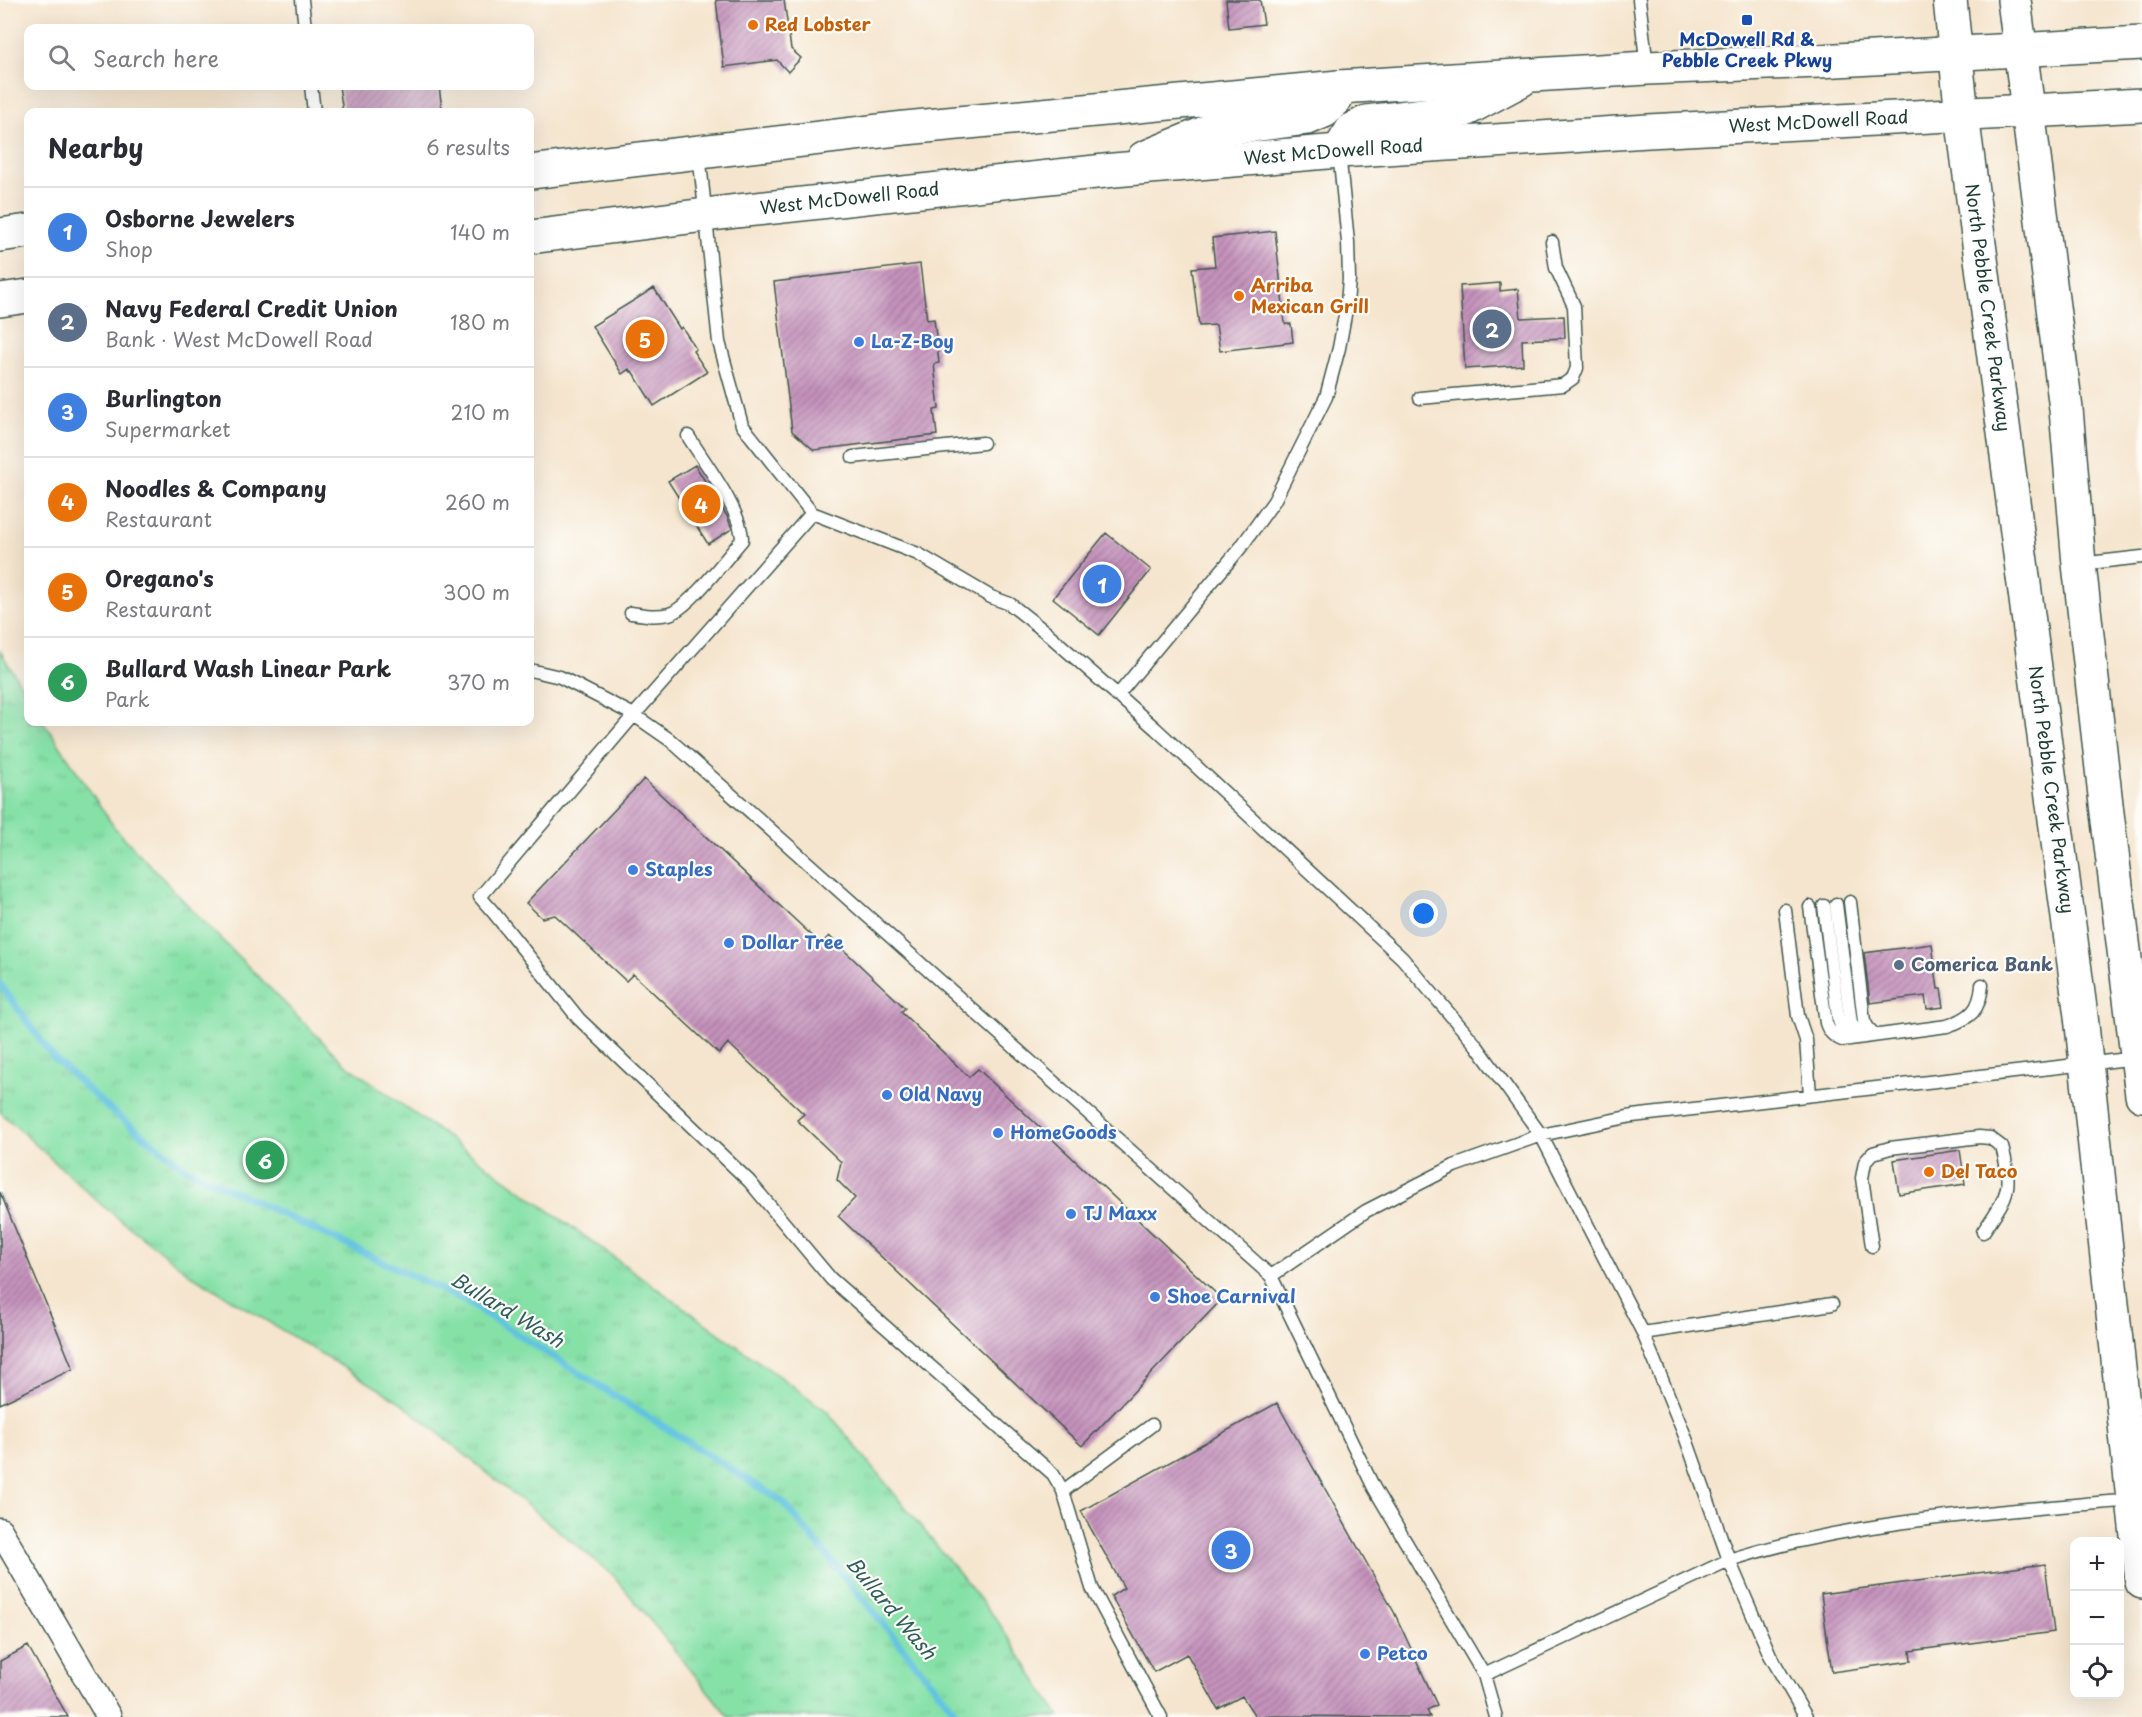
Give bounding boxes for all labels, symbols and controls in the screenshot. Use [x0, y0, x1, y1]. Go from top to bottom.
place label: Red Lobster [765, 10, 872, 37]
marker: McDowell Rd & Pebble Creek Pkwy [1740, 13, 1754, 27]
marker: Red Lobster [746, 18, 760, 32]
search box [24, 24, 534, 90]
place label: McDowell Rd & Pebble Creek Pkwy [1662, 25, 1832, 73]
icon: search [45, 41, 78, 74]
text: Search here [93, 41, 219, 74]
street label: West McDowell Road [1728, 102, 1909, 139]
text: Nearby [48, 128, 143, 167]
street label: West McDowell Road [1242, 131, 1424, 171]
text: 6 results [426, 132, 510, 162]
street label: West McDowell Road [759, 174, 941, 220]
street label: North Pebble Creek Parkway [1959, 182, 2019, 433]
text: Osborne Jewelers [105, 201, 295, 234]
text: 1 [63, 217, 72, 247]
text: 140 m [450, 217, 510, 247]
text: Shop [105, 234, 153, 264]
place label: Arriba Mexican Grill [1251, 271, 1369, 319]
marker: Arriba Mexican Grill [1232, 289, 1246, 303]
text: Navy Federal Credit Union [105, 291, 398, 324]
pin: 2 [1472, 306, 1512, 352]
text: 2 [60, 307, 75, 337]
text: 180 m [450, 307, 510, 337]
pin: 5 [626, 316, 664, 362]
text: Bank · West McDowell Road [105, 324, 373, 354]
place label: La-Z-Boy [871, 327, 954, 354]
marker: La-Z-Boy [852, 335, 866, 349]
text: Burlington [105, 381, 222, 414]
text: 3 [61, 397, 74, 427]
text: 210 m [451, 397, 510, 427]
text: Supermarket [105, 414, 231, 444]
text: Noodles & Company [105, 471, 327, 504]
pin: 4 [682, 482, 720, 526]
text: 4 [61, 487, 74, 517]
text: 260 m [445, 487, 510, 517]
text: Restaurant [105, 504, 212, 534]
text: Oregano's [105, 561, 214, 594]
pin: 1 [1082, 562, 1122, 606]
text: 5 [61, 577, 74, 607]
text: 300 m [443, 577, 510, 607]
text: Restaurant [105, 594, 212, 624]
text: Bullard Wash Linear Park [105, 651, 391, 684]
street label: North Pebble Creek Parkway [2023, 664, 2082, 915]
text: 6 [60, 667, 75, 697]
text: 370 m [447, 667, 510, 697]
text: Park [105, 684, 150, 714]
place label: Staples [645, 855, 713, 882]
marker: Staples [626, 863, 640, 877]
your location [1409, 899, 1438, 928]
place label: Dollar Tree [741, 928, 844, 955]
marker: Dollar Tree [722, 936, 736, 950]
place label: Comerica Bank [1911, 950, 2053, 977]
marker: Comerica Bank [1892, 958, 1906, 972]
place label: Old Navy [899, 1080, 982, 1107]
marker: Old Navy [880, 1088, 894, 1102]
place label: HomeGoods [1010, 1118, 1117, 1145]
marker: HomeGoods [991, 1126, 1005, 1140]
pin: 6 [246, 1138, 284, 1182]
place label: Del Taco [1941, 1157, 2018, 1184]
marker: Del Taco [1922, 1165, 1936, 1179]
place label: TJ Maxx [1083, 1199, 1157, 1226]
marker: TJ Maxx [1064, 1207, 1078, 1221]
water label: Bullard Wash [445, 1263, 570, 1355]
place label: Shoe Carnival [1167, 1282, 1296, 1309]
marker: Shoe Carnival [1148, 1290, 1162, 1304]
pin: 3 [1212, 1528, 1250, 1572]
map controls [2070, 1537, 2124, 1699]
button: + [2070, 1537, 2124, 1591]
water label: Bullard Wash [839, 1549, 944, 1666]
button: − [2070, 1591, 2124, 1645]
place label: Petco [1377, 1639, 1428, 1666]
button: locate [2070, 1645, 2124, 1699]
marker: Petco [1358, 1647, 1372, 1661]

